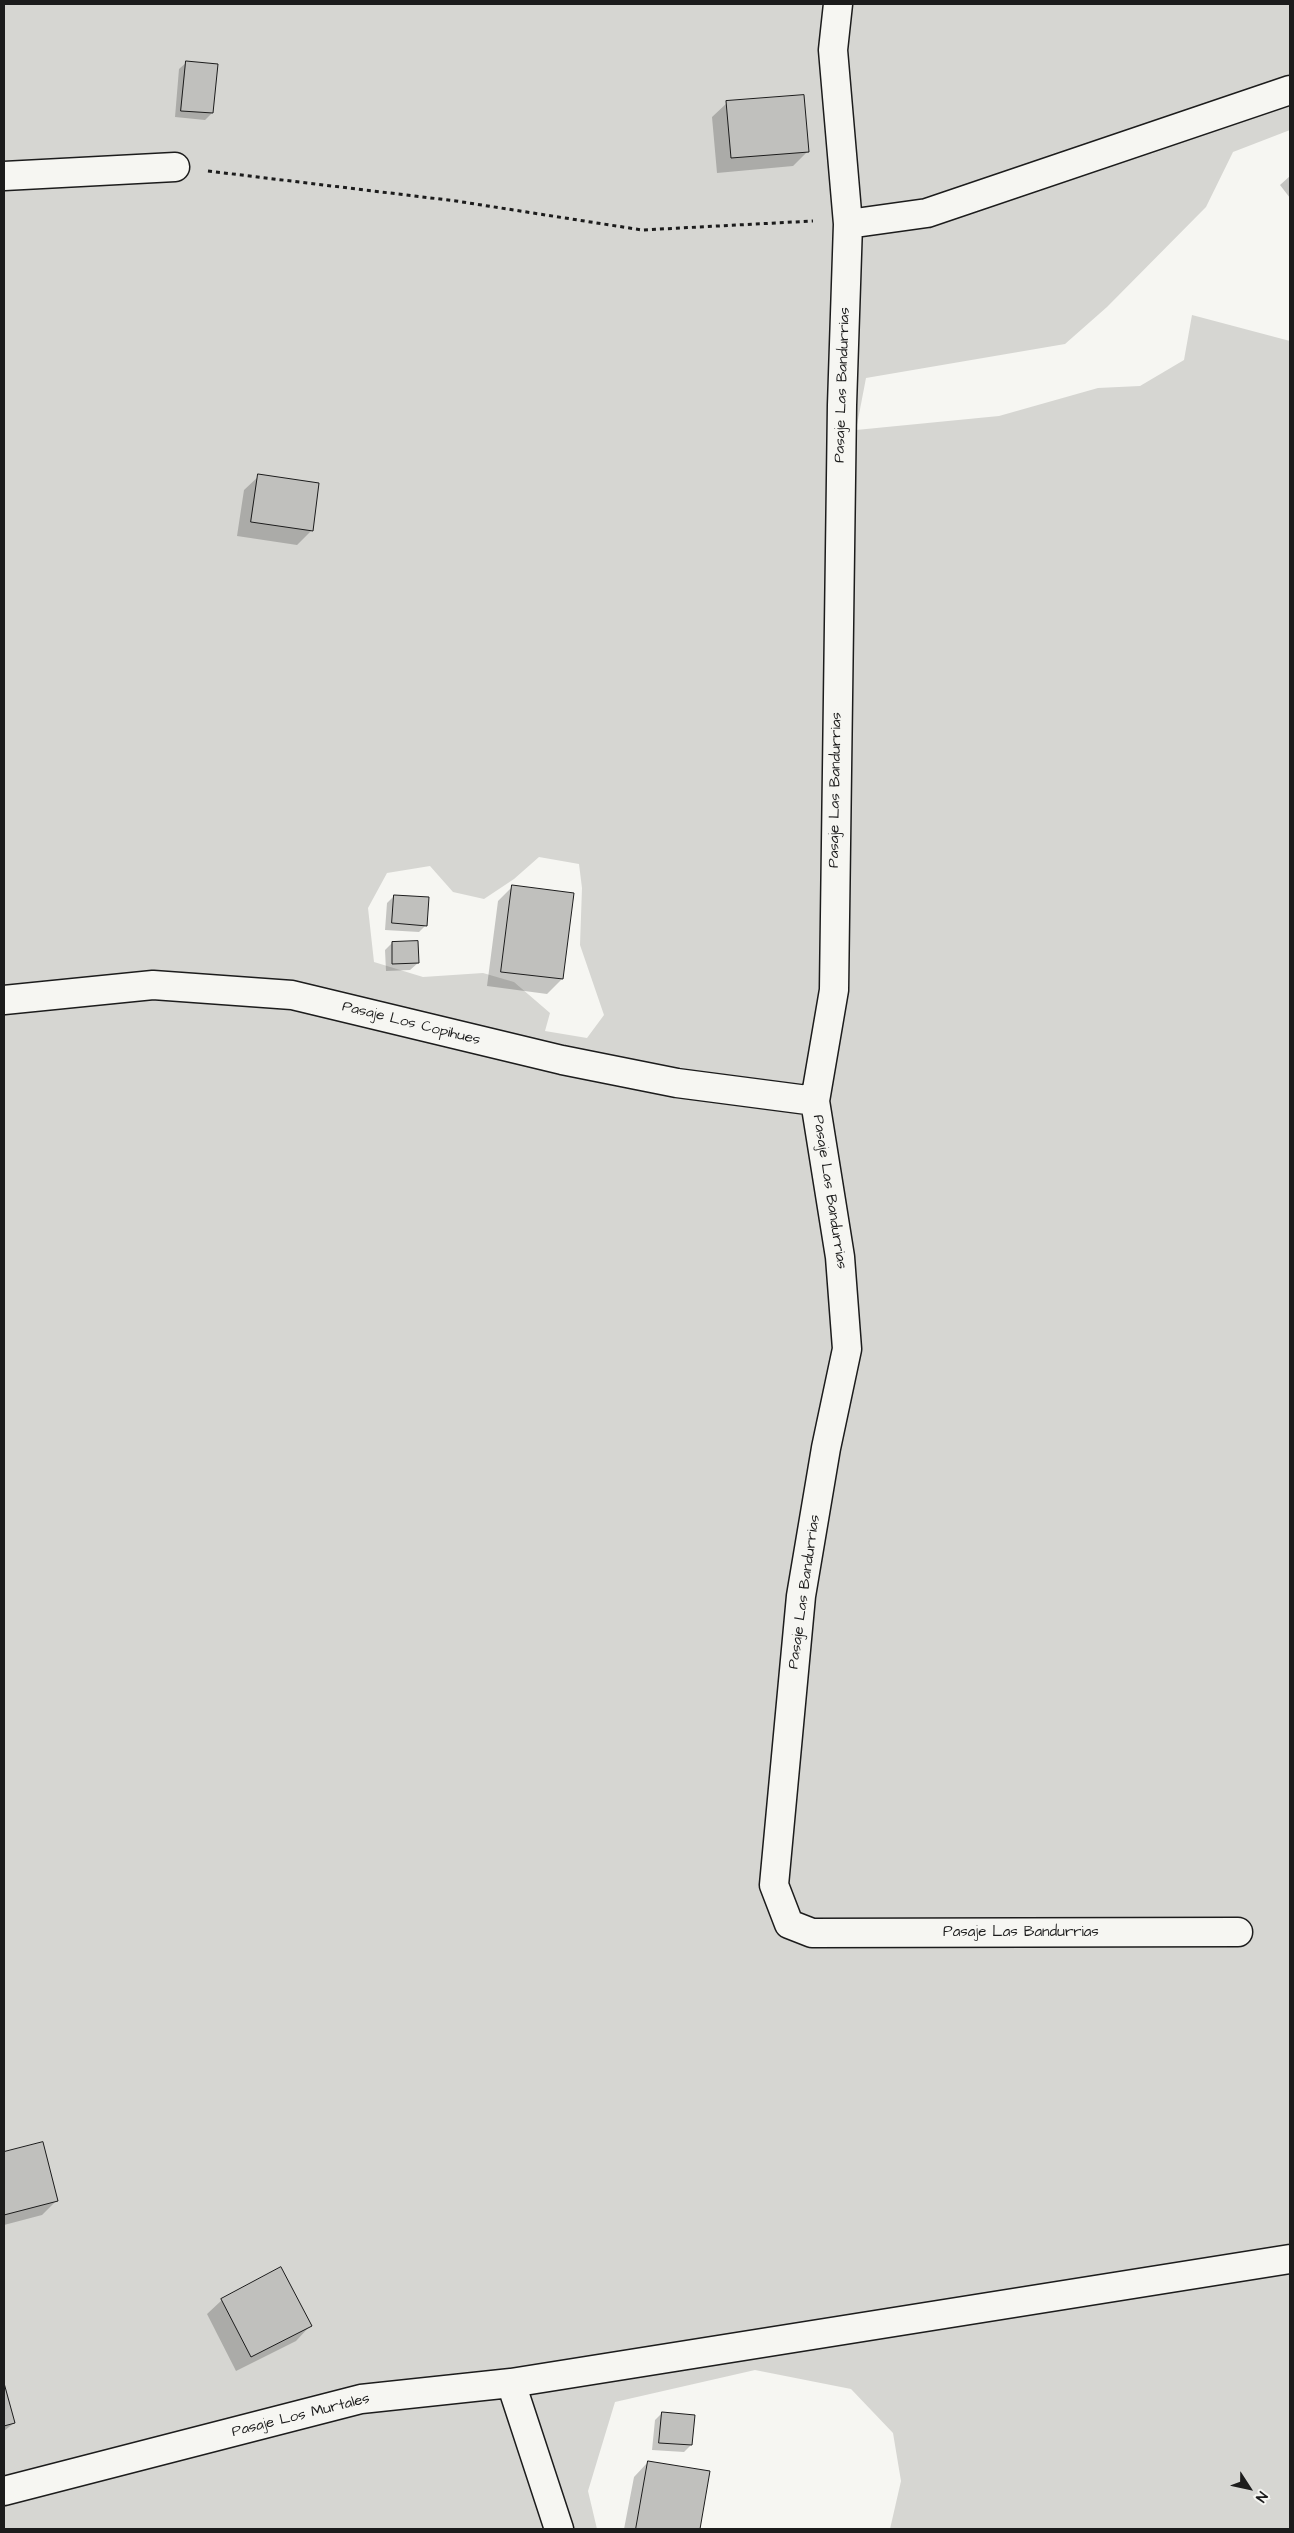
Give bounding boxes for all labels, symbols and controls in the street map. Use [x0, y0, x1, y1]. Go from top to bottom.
street label: Pasaje Las Bandurrias [831, 307, 855, 463]
street label: Pasaje Las Bandurrias [826, 712, 846, 868]
street label: Pasaje Los Copihues [340, 998, 482, 1050]
street label: Pasaje Las Bandurrias [808, 1114, 850, 1270]
street label: Pasaje Las Bandurrias [785, 1514, 825, 1670]
street label: Pasaje Las Bandurrias [943, 1924, 1099, 1942]
street label: Pasaje Los Murtales [230, 2390, 372, 2442]
north arrow [1224, 2463, 1274, 2513]
text: N [1251, 2487, 1272, 2506]

